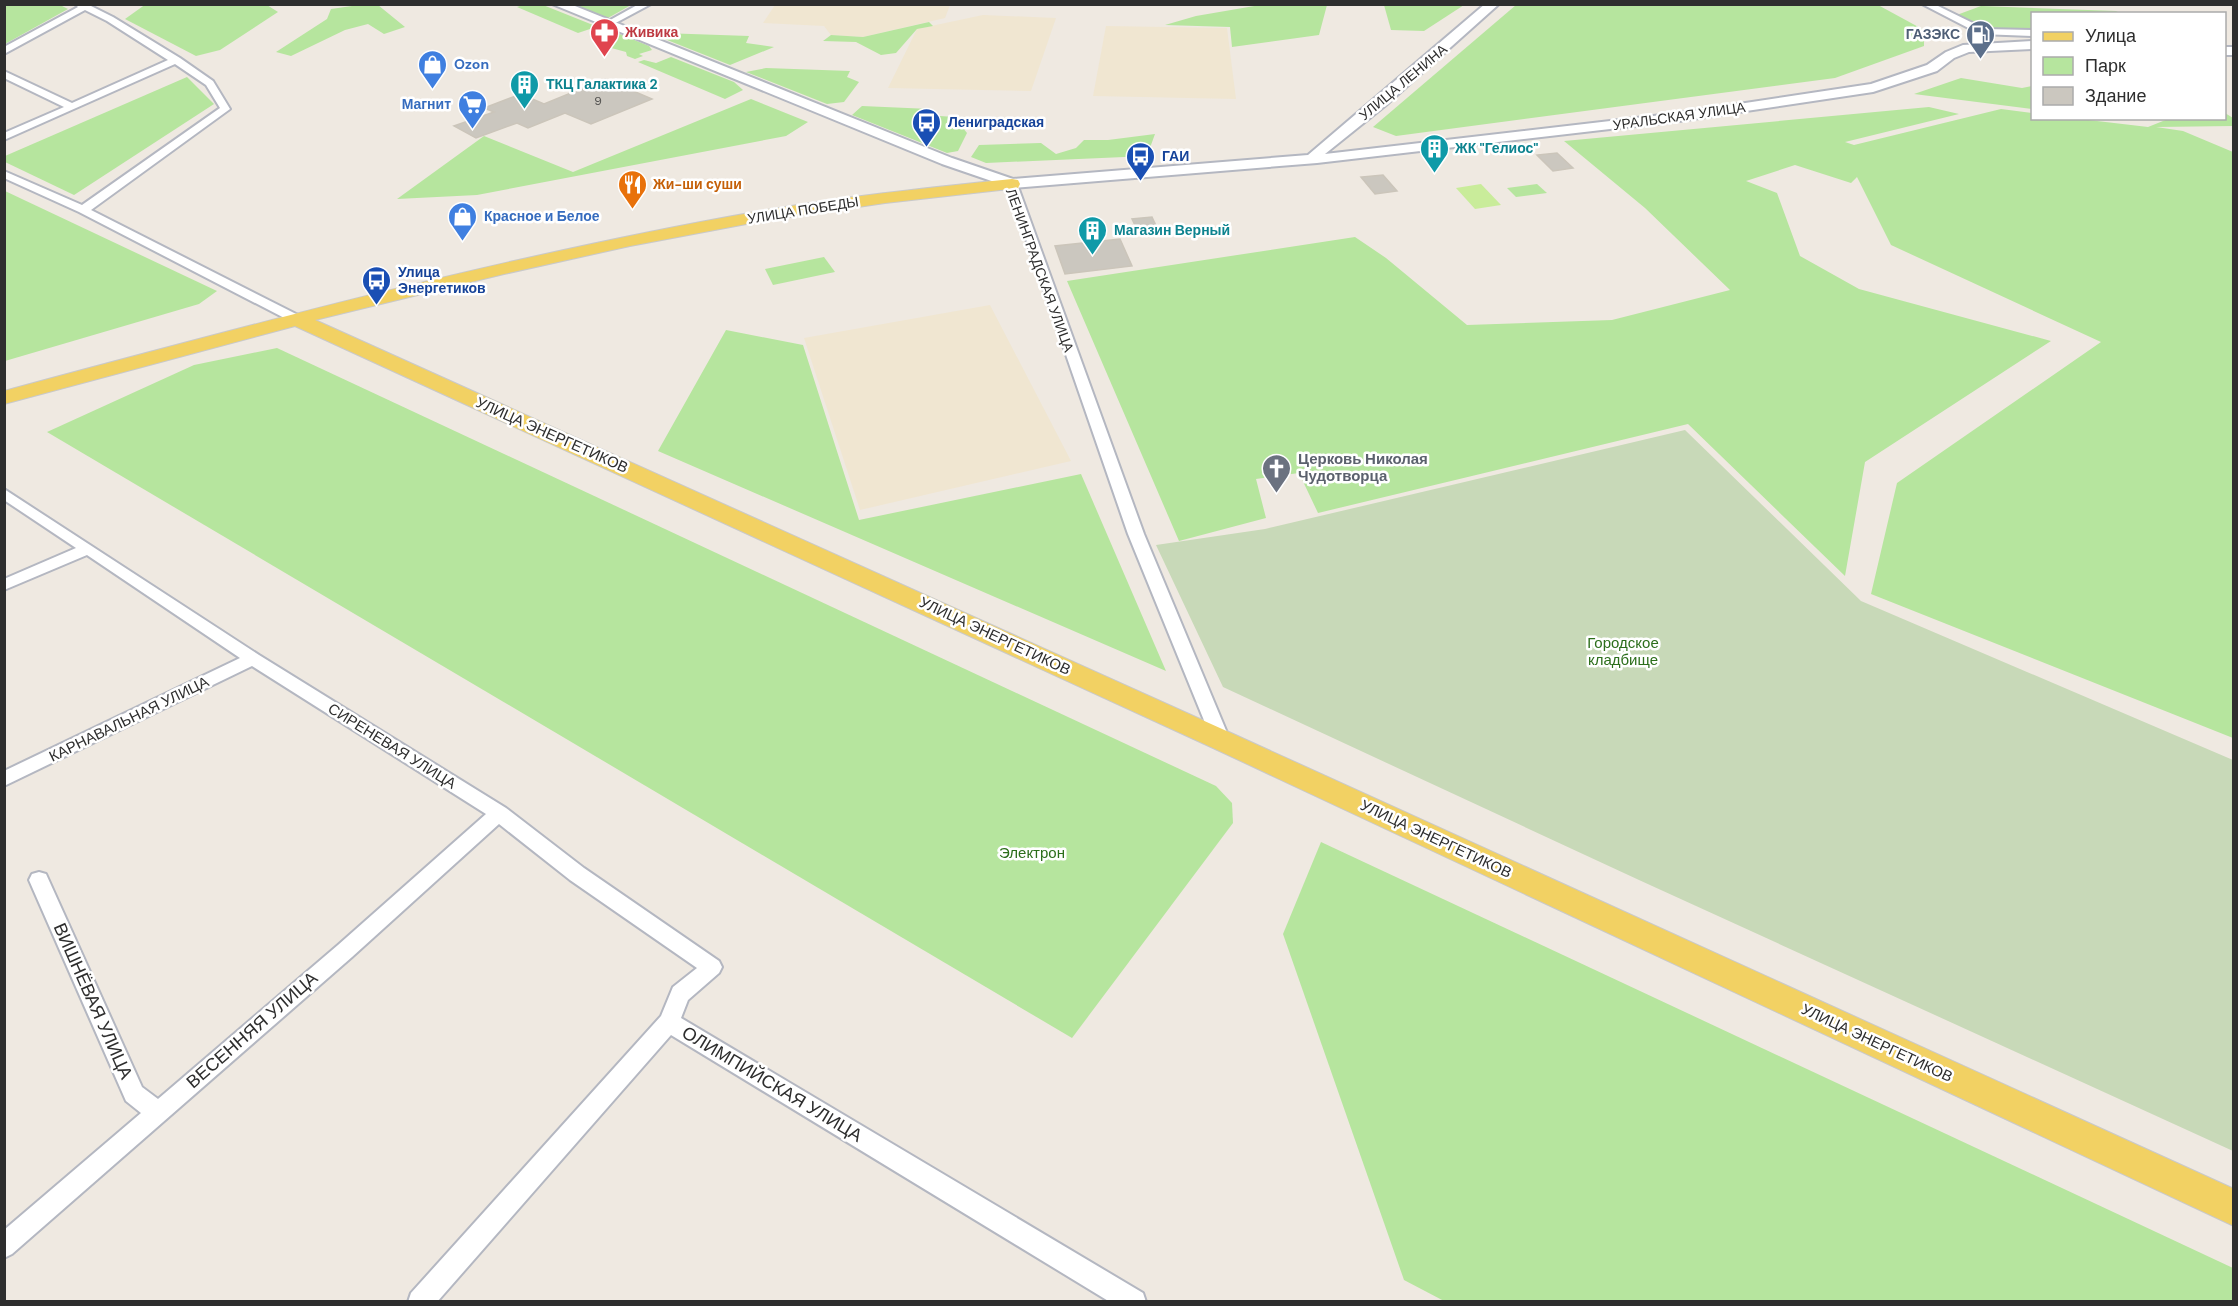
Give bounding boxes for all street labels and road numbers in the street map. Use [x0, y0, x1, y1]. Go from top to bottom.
street label: УЛИЦА ЛЕНИНА [1355, 40, 1451, 124]
street label: УРАЛЬСКАЯ УЛИЦА [1611, 98, 1747, 134]
street label: ЛЕНИНГРАДСКАЯ УЛИЦА [1002, 186, 1078, 355]
street label: УЛИЦА ПОБЕДЫ [746, 192, 860, 228]
street label: УЛИЦА ЭНЕРГЕТИКОВ [473, 392, 631, 478]
street label: УЛИЦА ЭНЕРГЕТИКОВ [916, 592, 1074, 680]
street label: КАРНАВАЛЬНАЯ УЛИЦА [46, 672, 212, 766]
street label: СИРЕНЕВАЯ УЛИЦА [324, 698, 460, 794]
street label: УЛИЦА ЭНЕРГЕТИКОВ [1357, 795, 1515, 883]
street label: ВИШНЁВАЯ УЛИЦА [48, 919, 138, 1083]
street label: ВЕСЕННЯЯ УЛИЦА [181, 966, 323, 1094]
street label: УЛИЦА ЭНЕРГЕТИКОВ [1798, 999, 1956, 1087]
street label: ОЛИМПИЙСКАЯ УЛИЦА [677, 1021, 867, 1147]

